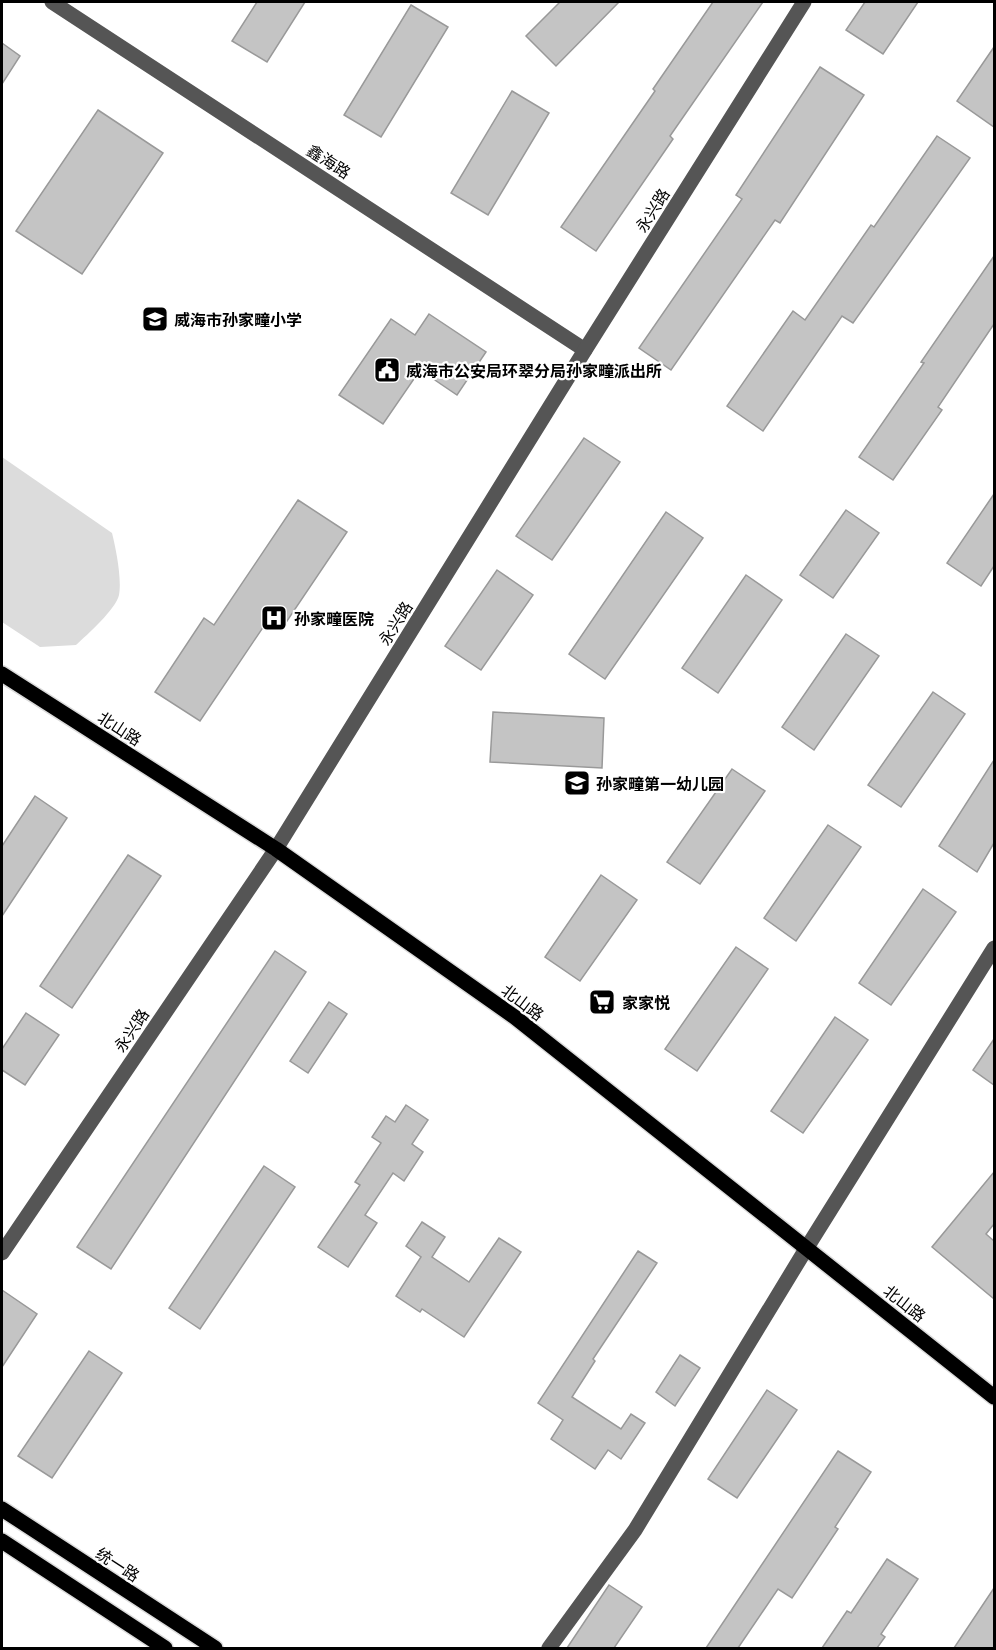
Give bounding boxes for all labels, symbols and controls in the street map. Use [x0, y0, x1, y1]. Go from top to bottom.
street label: 鑫海路 [304, 140, 354, 182]
street label: 永兴路 [631, 185, 673, 235]
school or university icon: 威海市孙家疃小学 [140, 304, 170, 334]
place label: 威海市孙家疃小学 [174, 310, 302, 329]
public building icon: 威海市公安局环翠分局孙家疃派出所 [372, 355, 402, 385]
place label: 威海市公安局环翠分局孙家疃派出所 [406, 361, 662, 380]
street label: 永兴路 [374, 598, 416, 648]
hospital icon: 孙家疃医院 [259, 603, 289, 633]
place label: 孙家疃医院 [294, 609, 374, 628]
street label: 北山路 [95, 707, 145, 749]
school or university icon: 孙家疃第一幼儿园 [562, 768, 592, 798]
place label: 孙家疃第一幼儿园 [596, 774, 724, 793]
street label: 北山路 [498, 980, 548, 1024]
supermarket icon: 家家悦 [587, 987, 617, 1017]
place label: 家家悦 [622, 993, 670, 1012]
street label: 永兴路 [110, 1005, 152, 1055]
street label: 北山路 [880, 1281, 930, 1325]
street label: 统一路 [93, 1543, 143, 1585]

